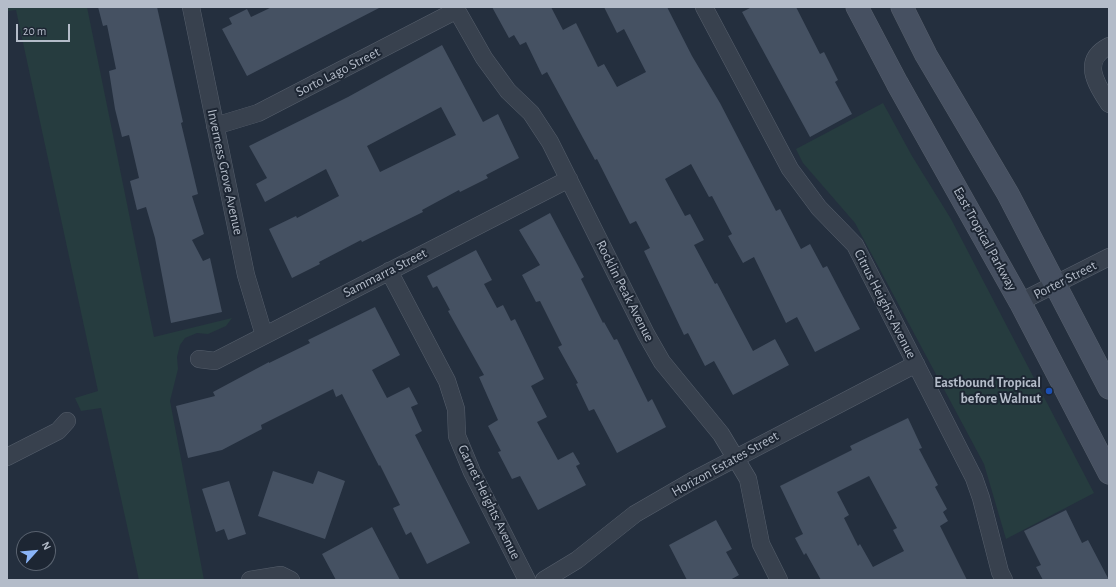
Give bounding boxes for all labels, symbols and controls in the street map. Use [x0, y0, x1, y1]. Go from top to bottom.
scale bar [18, 16, 72, 42]
text: 20 m [23, 25, 46, 37]
street label: Sorto Lago Street [293, 44, 383, 100]
street label: Inverness Grove Avenue [203, 108, 247, 236]
street label: East Tropical Parkway [950, 184, 1020, 294]
street label: Rocklin Peak Avenue [592, 238, 658, 344]
street label: Sammarra Street [340, 245, 430, 301]
street label: Citrus Heights Avenue [850, 247, 920, 361]
street label: Porter Street [1031, 257, 1099, 303]
place label: Eastbound Tropical before Walnut [934, 375, 1041, 408]
marker: Eastbound Tropical before Walnut [1044, 386, 1054, 396]
street label: Horizon Estates Street [669, 428, 781, 500]
street label: Garnet Heights Avenue [454, 442, 524, 562]
north arrow [16, 531, 56, 571]
text: N [40, 540, 53, 552]

